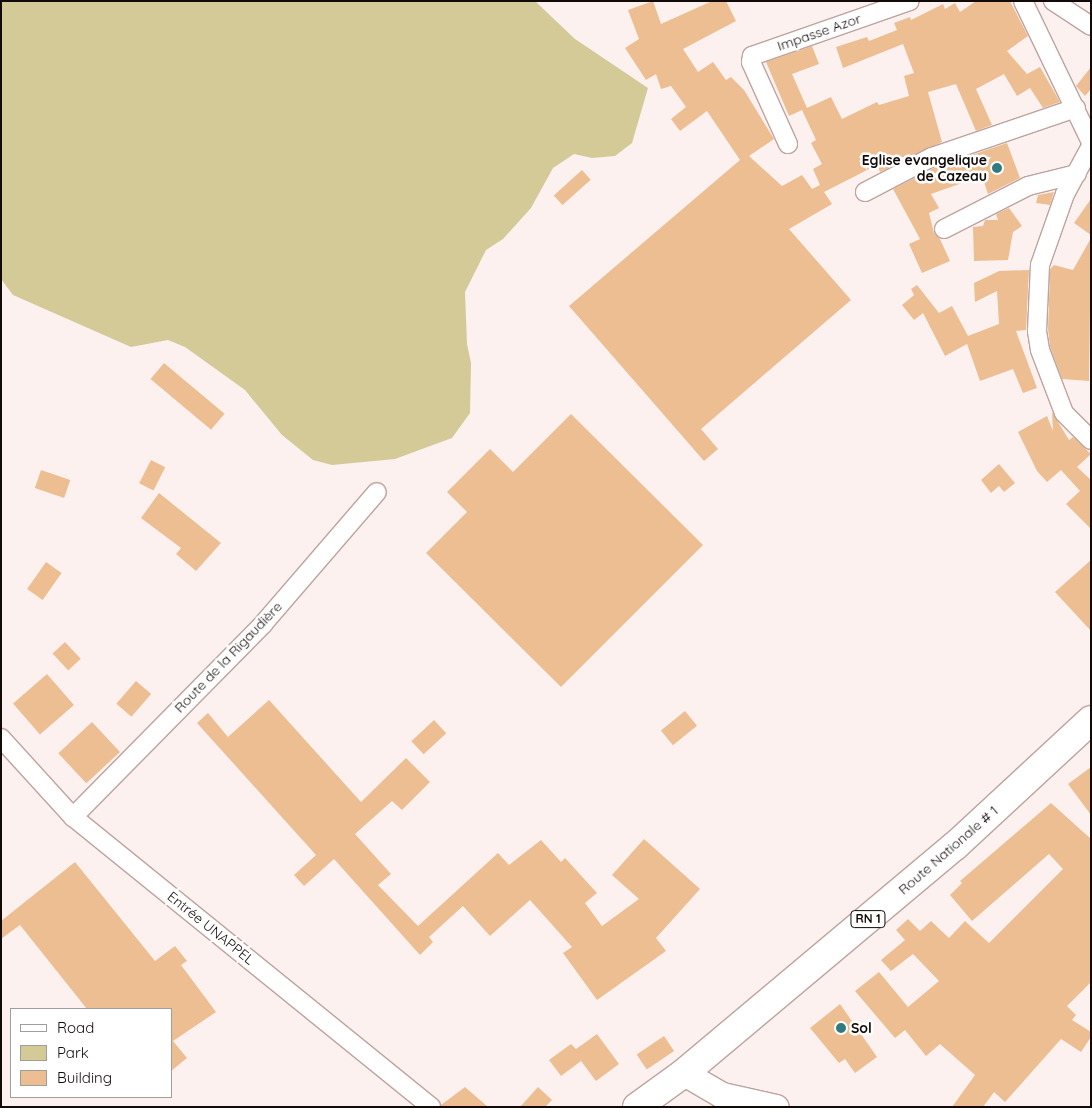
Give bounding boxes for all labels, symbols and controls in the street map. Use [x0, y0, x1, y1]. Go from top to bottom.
street label: Impasse Azor [775, 10, 863, 54]
place label: Eglise evangelique de Cazeau [862, 152, 987, 184]
marker: Eglise evangelique de Cazeau [991, 162, 1003, 174]
street label: Route de la Rigaudière [171, 598, 285, 716]
street label: Route Nationale # 1 [895, 802, 1001, 898]
street label: Entrée UNAPPEL [164, 888, 258, 968]
road number: RN 1 [849, 910, 887, 929]
legend [10, 1008, 172, 1098]
text: Road [57, 1018, 94, 1037]
place label: Sol [851, 1020, 872, 1036]
marker: Sol [835, 1022, 847, 1034]
text: Park [57, 1043, 89, 1062]
text: Building [57, 1068, 112, 1087]

